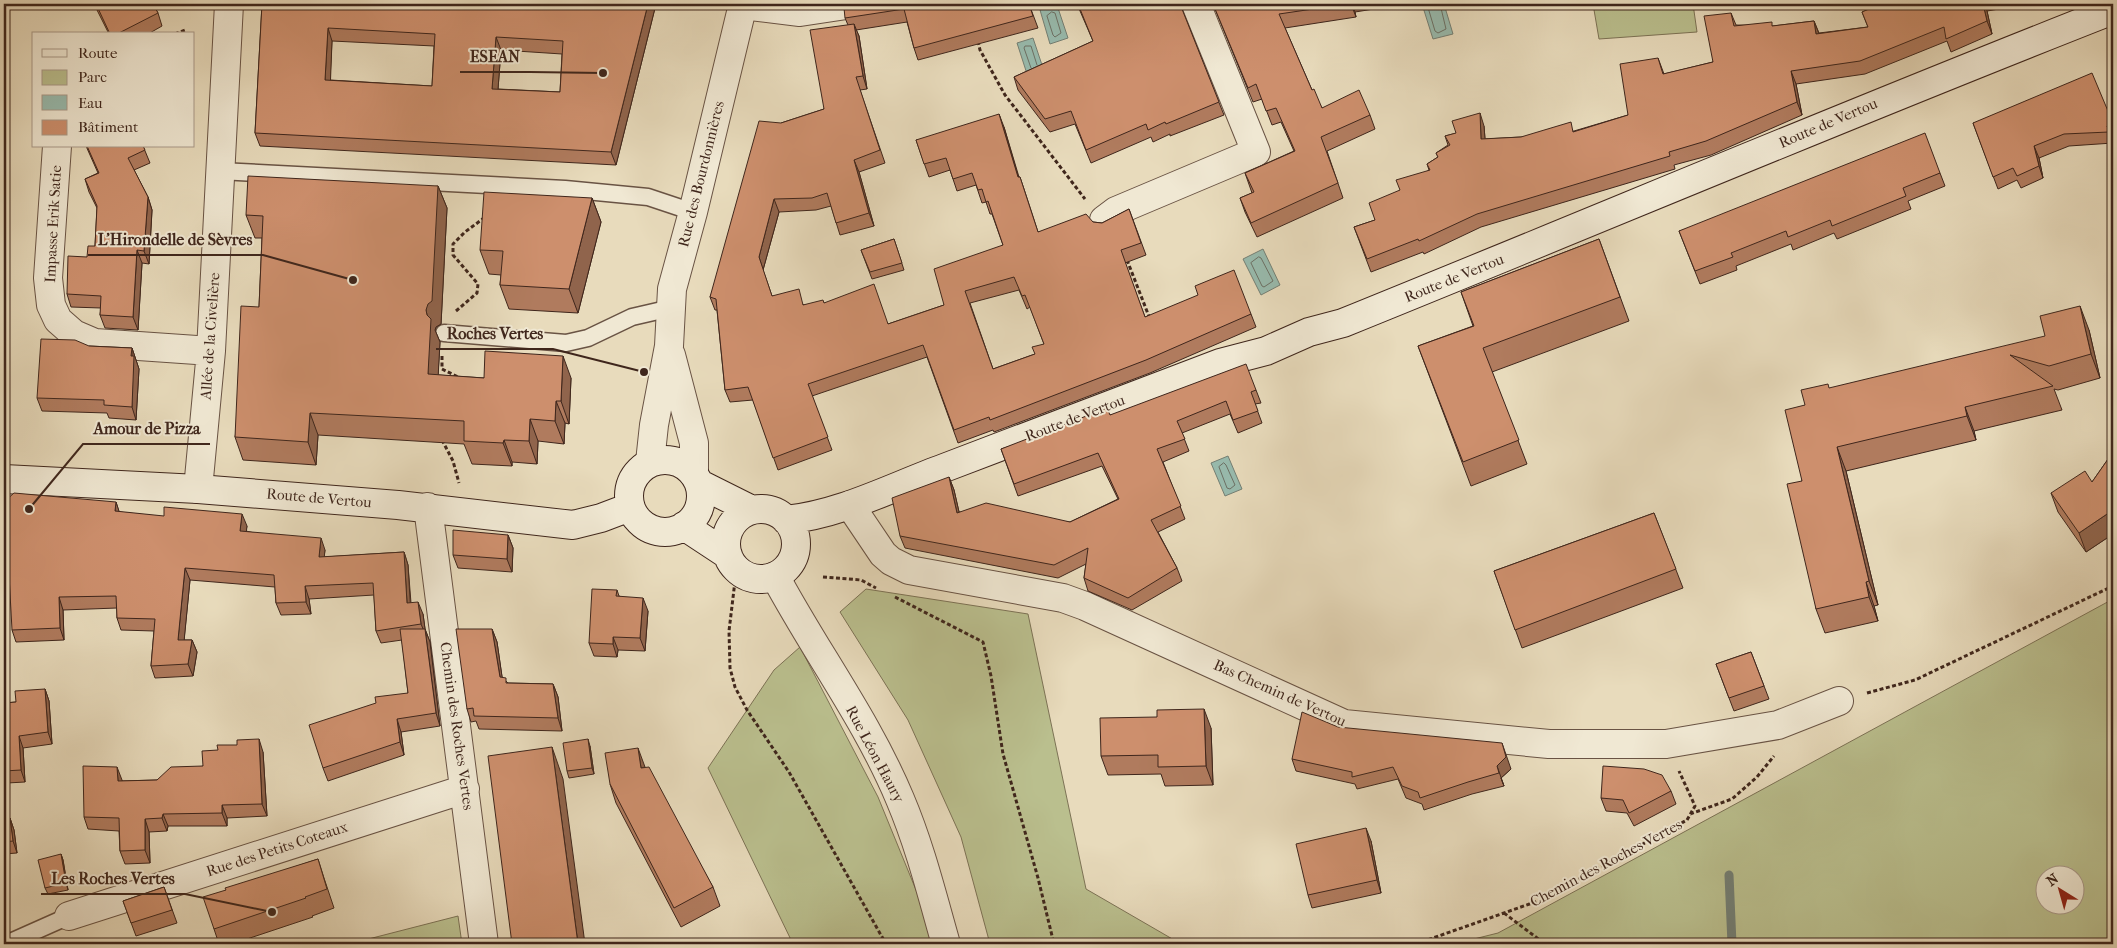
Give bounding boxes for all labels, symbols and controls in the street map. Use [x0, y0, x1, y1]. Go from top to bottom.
legend [32, 32, 195, 148]
callout: ESEAN [460, 41, 530, 72]
text: Route [78, 44, 118, 62]
text: ESEAN [470, 47, 521, 66]
text: Parc [78, 68, 107, 86]
text: Eau [78, 94, 103, 112]
street label: Route de Vertou [1776, 94, 1881, 152]
street label: Rue des Bourdonnières [674, 99, 728, 249]
text: Bâtiment [78, 118, 139, 136]
street label: Impasse Erik Satie [41, 164, 65, 283]
callout: L'Hirondelle de Sèvres [88, 224, 263, 255]
text: L'Hirondelle de Sèvres [98, 230, 252, 249]
street label: Route de Vertou [1402, 250, 1507, 306]
street label: Allée de la Civelière [197, 271, 223, 401]
callout: Roches Vertes [436, 318, 553, 349]
text: Roches Vertes [447, 324, 543, 343]
street label: Route de Vertou [1023, 391, 1128, 445]
callout: Amour de Pizza [83, 413, 210, 444]
text: Amour de Pizza [93, 419, 201, 438]
street label: Route de Vertou [266, 484, 373, 512]
street label: Chemin des Roches Vertes [436, 641, 478, 812]
street label: Bas Chemin de Vertou [1211, 656, 1349, 731]
street label: Rue Léon Haury [842, 702, 909, 806]
street label: Chemin des Roches Vertes [1527, 815, 1685, 911]
street label: Rue des Petits Coteaux [204, 818, 350, 880]
callout: Les Roches Vertes [41, 863, 185, 894]
north arrow [2034, 866, 2084, 916]
text: Les Roches Vertes [51, 869, 175, 888]
text: N [2043, 870, 2062, 890]

